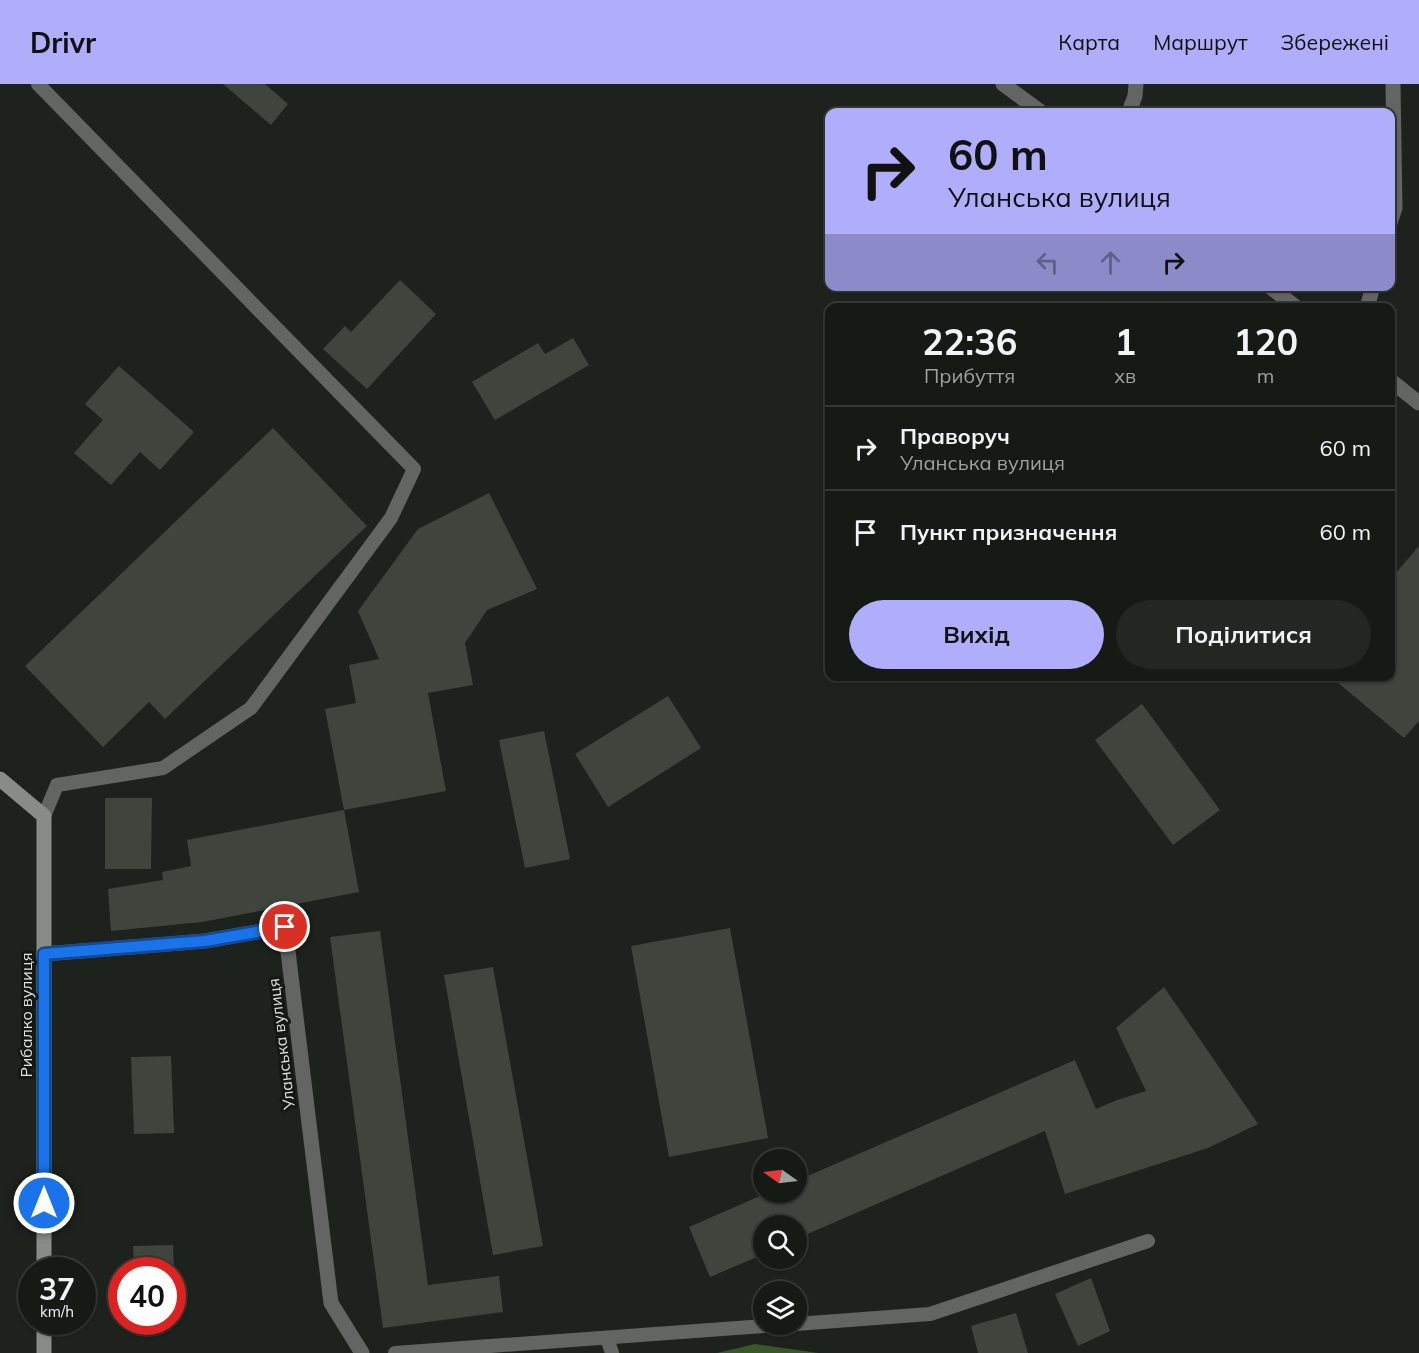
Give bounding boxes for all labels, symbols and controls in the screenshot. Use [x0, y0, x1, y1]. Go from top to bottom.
text: Drivr [30, 25, 96, 60]
text: Карта [1058, 29, 1120, 55]
text: Маршрут [1153, 29, 1248, 55]
text: Збережені [1281, 29, 1389, 55]
text: 60 m [948, 128, 1048, 181]
icon: right [849, 132, 927, 210]
text: Уланська вулиця [948, 180, 1171, 214]
icon: left [1031, 246, 1064, 279]
icon: ahead [1094, 246, 1127, 279]
icon: right [1157, 246, 1190, 279]
text: 22:36 [922, 319, 1017, 364]
text: 1 [1114, 319, 1136, 364]
text: 120 [1233, 319, 1298, 364]
text: Прибуття [924, 363, 1015, 388]
text: хв [1114, 363, 1136, 388]
text: m [1257, 363, 1274, 388]
text: Праворуч [900, 422, 1010, 450]
icon: right [849, 432, 882, 465]
text: 60 m [1320, 434, 1371, 462]
text: Уланська вулиця [900, 450, 1065, 475]
icon: arrive [849, 516, 882, 549]
text: Пункт призначення [900, 518, 1117, 546]
text: 60 m [1320, 518, 1371, 546]
button: Вихід [849, 600, 1104, 669]
button: Поділитися [1116, 600, 1371, 669]
pin [259, 901, 310, 952]
icon: arrive [268, 910, 301, 943]
street label: Рибалко вулиця [16, 953, 36, 1077]
street label: Уланська вулиця [263, 977, 299, 1112]
north arrow [753, 1149, 807, 1203]
map controls [753, 1149, 807, 1335]
position arrow [12, 1171, 76, 1235]
button: search [753, 1215, 807, 1269]
speed limit sign: 40 [108, 1257, 186, 1335]
text: 37 [39, 1270, 75, 1308]
button: layers [753, 1281, 807, 1335]
text: km/h [40, 1302, 74, 1321]

